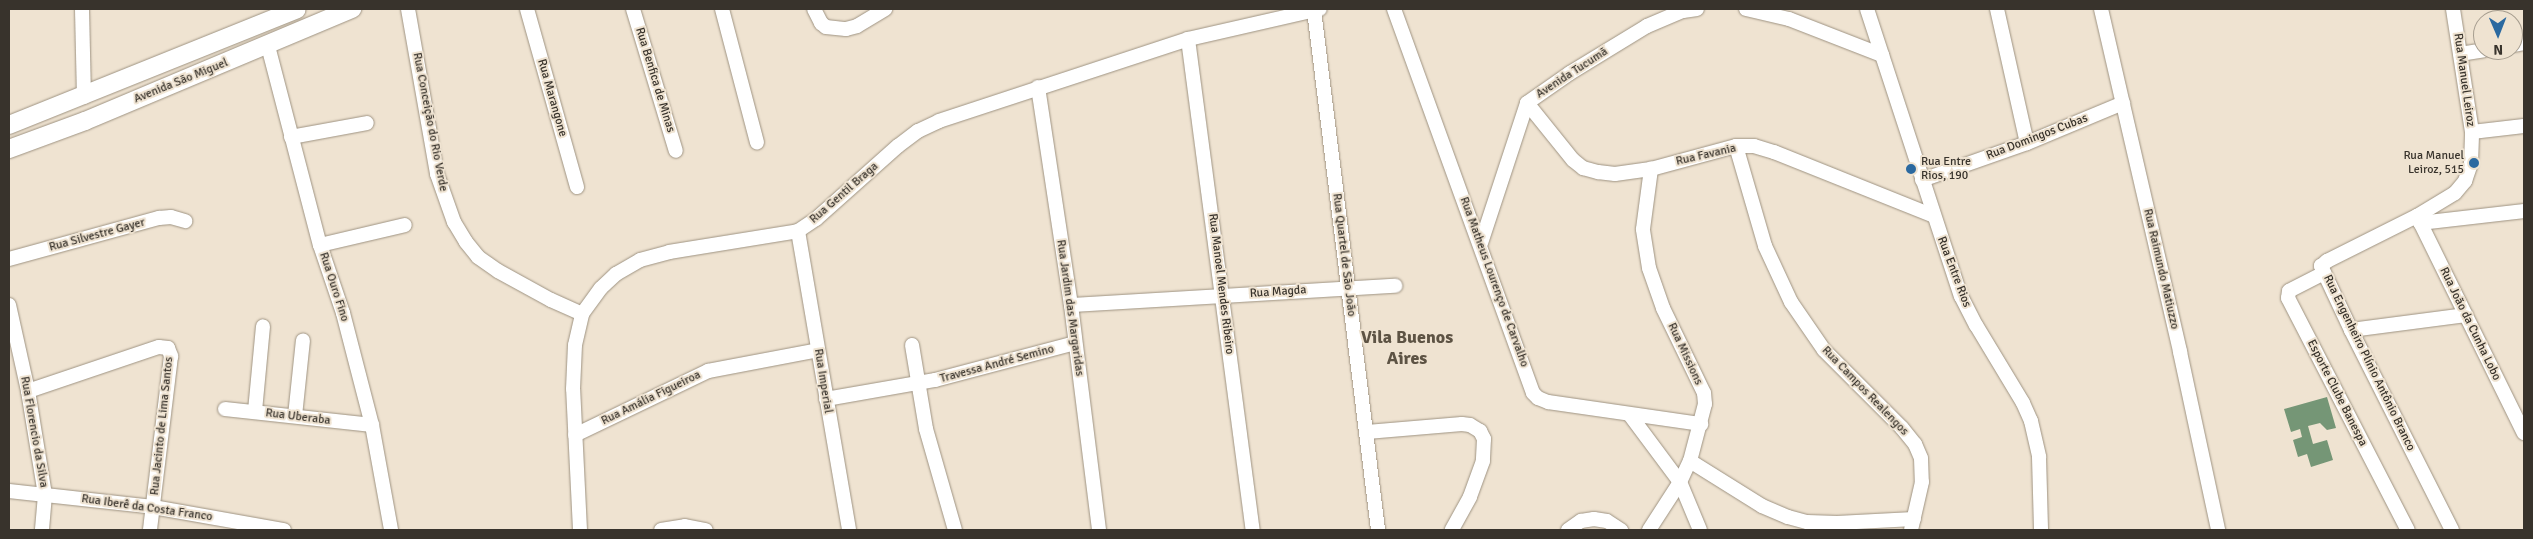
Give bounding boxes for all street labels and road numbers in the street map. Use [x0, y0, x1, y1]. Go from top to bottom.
street label: Rua Benfica de Minas [632, 26, 678, 134]
street label: Rua Manuel Leiroz [2450, 32, 2478, 128]
street label: Avenida Tucumã [1533, 44, 1611, 102]
street label: Rua Conceição do Rio Verde [409, 51, 451, 193]
street label: Avenida São Miguel [132, 56, 230, 106]
street label: Rua Marangone [534, 58, 570, 138]
street label: Rua Domingos Cubas [1984, 111, 2090, 163]
street label: Rua Favania [1674, 141, 1738, 169]
street label: Rua Gentil Braga [807, 159, 881, 227]
street label: Rua Quartel de São João [1329, 193, 1359, 317]
street label: Rua Matheus Lourenço de Carvalho [1456, 195, 1532, 369]
street label: Rua Raimundo Matiuzzo [2140, 207, 2182, 331]
street label: Rua Manoel Mendes Ribeiro [1205, 213, 1237, 355]
street label: Rua Silvestre Gayer [47, 215, 147, 255]
street label: Rua Entre Rios [1934, 235, 1974, 309]
street label: Rua Jardim das Margaridas [1053, 239, 1087, 377]
street label: Rua Ouro Fino [316, 251, 352, 323]
street label: Rua João da Cunha Lobo [2436, 265, 2504, 383]
street label: Rua Engenheiro Plínio Antônio Branco [2320, 273, 2418, 453]
street label: Rua Magda [1249, 283, 1307, 301]
street label: Rua Missions [1664, 321, 1706, 387]
street label: Esporte Clube Banespa [2304, 337, 2370, 449]
street label: Travessa André Semino [938, 342, 1056, 386]
street label: Rua Campos Realengos [1819, 343, 1911, 439]
street label: Rua Imperial [811, 348, 835, 414]
street label: Rua Jacinto de Lima Santos [148, 356, 176, 496]
street label: Rua Amália Figueiroa [599, 368, 703, 428]
street label: Rua Florencio da Silva [17, 375, 51, 489]
street label: Rua Uberaba [265, 406, 331, 428]
street label: Rua Iberê da Costa Franco [80, 492, 214, 524]

